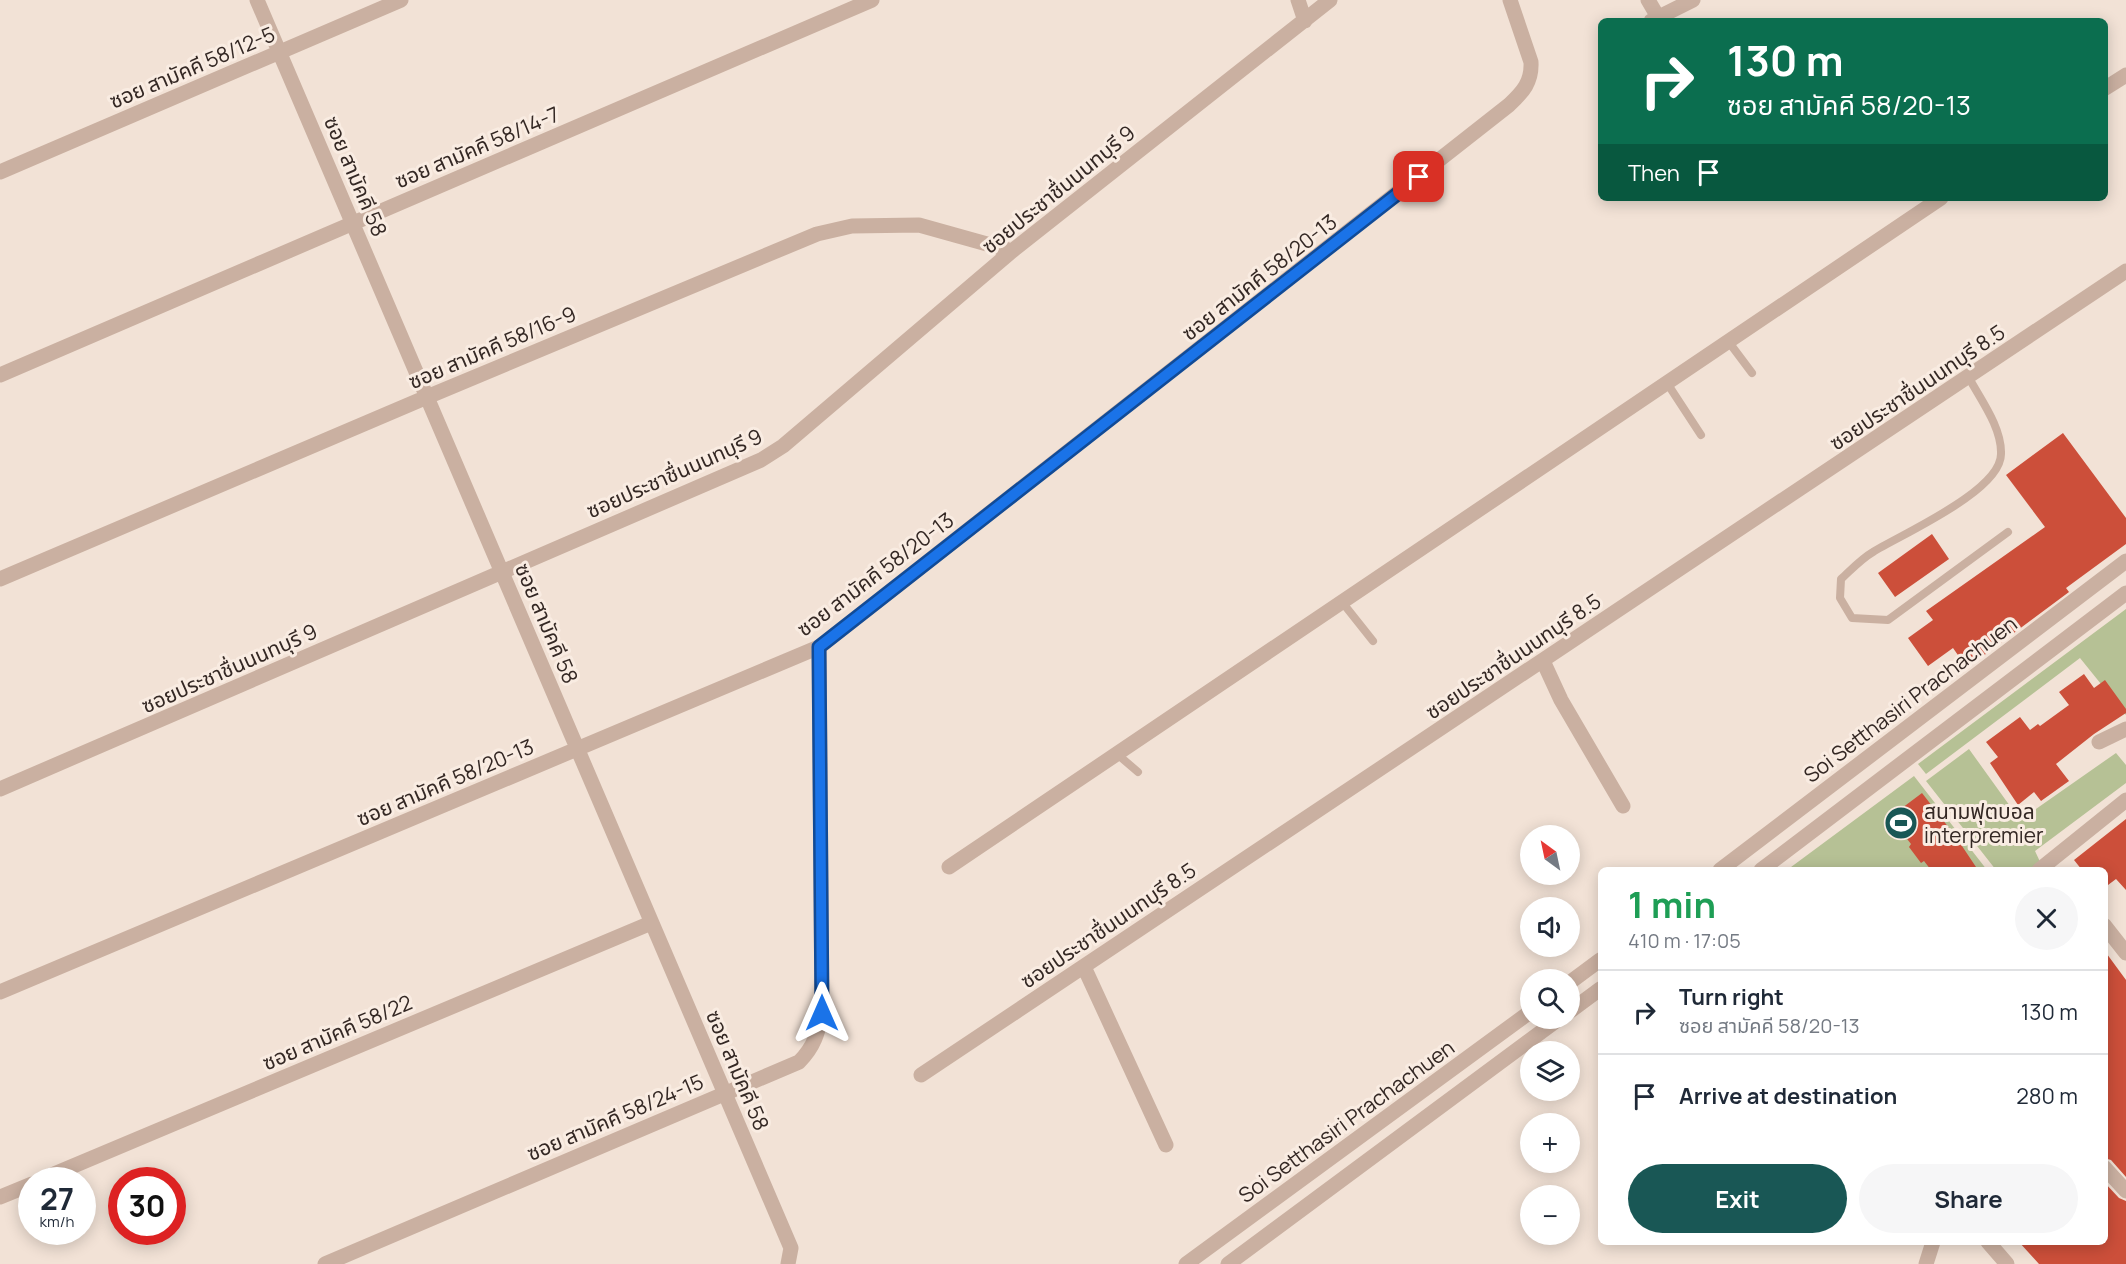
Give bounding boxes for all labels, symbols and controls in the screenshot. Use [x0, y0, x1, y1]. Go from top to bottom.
street label: ซอย สามัคคี 58/12-5 [105, 19, 279, 115]
text: 130 m [1727, 31, 1844, 89]
icon: right [1628, 42, 1706, 120]
text: ซอย สามัคคี 58/20-13 [1727, 86, 1971, 123]
street label: ซอย สามัคคี 58/14-7 [390, 100, 564, 194]
street label: ซอย สามัคคี 58 [318, 112, 394, 240]
street label: ซอยประชาชื่นนนทบุรี 9 [976, 119, 1140, 259]
pin [1393, 151, 1444, 202]
icon: arrive [1692, 156, 1725, 189]
text: Then [1628, 158, 1680, 188]
icon: arrive [1402, 160, 1435, 193]
street label: ซอย สามัคคี 58/20-13 [1176, 208, 1342, 346]
street label: ซอย สามัคคี 58/16-9 [404, 299, 580, 395]
street label: ซอยประชาชื่นนนทบุรี 8.5 [1824, 318, 2010, 456]
street label: ซอยประชาชื่นนนทบุรี 9 [582, 422, 766, 524]
street label: ซอย สามัคคี 58/20-13 [791, 506, 959, 642]
street label: ซอย สามัคคี 58 [509, 559, 585, 687]
street label: ซอยประชาชื่นนนทบุรี 8.5 [1420, 587, 1606, 725]
street label: Soi Setthasiri Prachachuen [1798, 609, 2022, 789]
street label: ซอยประชาชื่นนนทบุรี 9 [137, 617, 321, 719]
street label: ซอย สามัคคี 58/20-13 [352, 732, 538, 832]
place label: สนามฟุตบอล interpremier [1924, 797, 2044, 849]
sports icon: สนามฟุตบอล interpremier [1883, 805, 1919, 841]
north arrow [1520, 825, 1580, 885]
map controls [1520, 825, 1580, 1245]
street label: ซอยประชาชื่นนนทบุรี 8.5 [1015, 856, 1201, 994]
text: 1 min [1628, 880, 1716, 929]
button: close [2015, 887, 2078, 950]
button: sound [1520, 897, 1580, 957]
text: 410 m · 17:05 [1628, 927, 1741, 954]
button: search [1520, 969, 1580, 1029]
position arrow [790, 981, 854, 1045]
text: Turn right [1679, 982, 1784, 1012]
street label: ซอย สามัคคี 58/22 [258, 988, 416, 1076]
icon: right [1628, 996, 1661, 1029]
text: 130 m [2021, 997, 2078, 1027]
street label: ซอย สามัคคี 58 [700, 1006, 776, 1134]
text: ซอย สามัคคี 58/20-13 [1679, 1012, 1860, 1039]
street label: Soi Setthasiri Prachachuen [1232, 1033, 1460, 1209]
button: layers [1520, 1041, 1580, 1101]
street label: ซอย สามัคคี 58/24-15 [522, 1067, 708, 1167]
icon: arrive [1628, 1080, 1661, 1113]
text: Arrive at destination [1679, 1081, 1897, 1111]
text: 280 m [2016, 1081, 2078, 1111]
button: + [1520, 1113, 1580, 1173]
button: Exit [1628, 1164, 1847, 1233]
button: Share [1859, 1164, 2078, 1233]
speed limit sign: 30 [108, 1167, 186, 1245]
text: 27 [40, 1178, 74, 1219]
button: − [1520, 1185, 1580, 1245]
text: km/h [40, 1211, 74, 1232]

